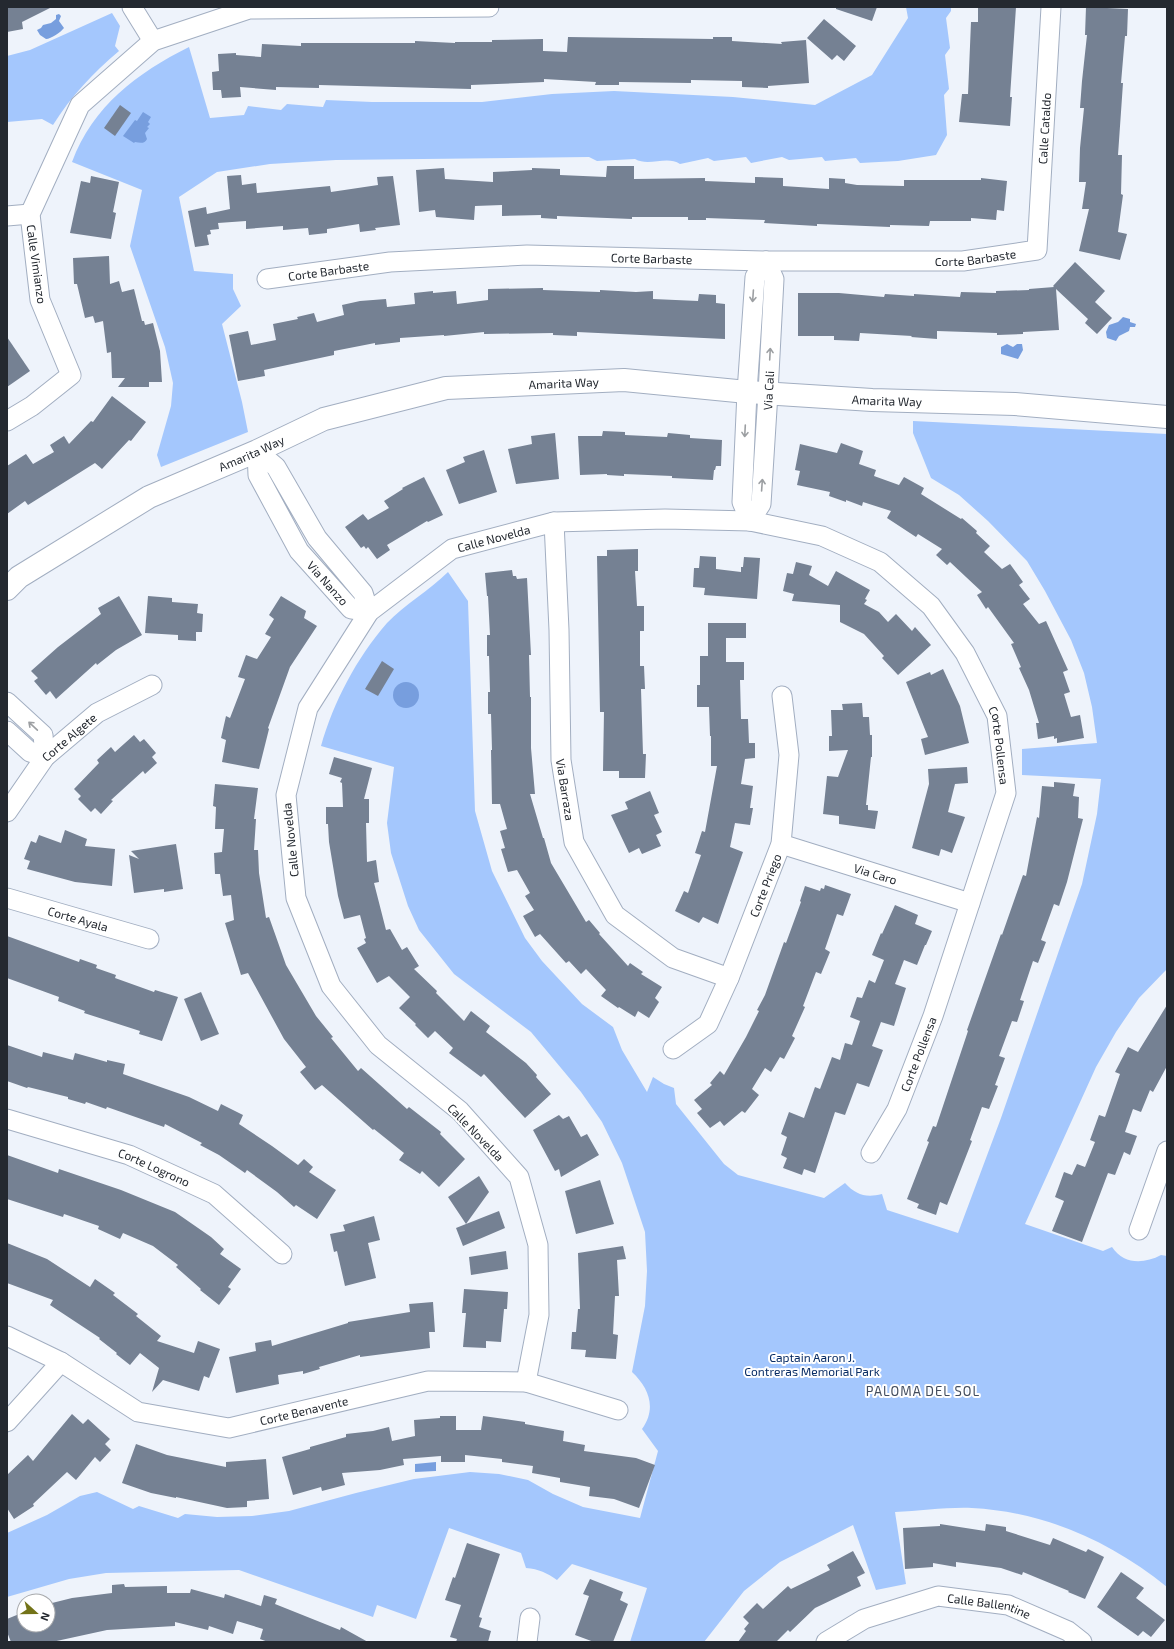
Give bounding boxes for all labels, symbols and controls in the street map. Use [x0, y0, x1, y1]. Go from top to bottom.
street label: Calle Cataldo [1035, 92, 1053, 165]
street label: Calle Vimianzo [25, 224, 49, 305]
street label: Corte Barbaste [935, 246, 1017, 268]
street label: Corte Barbaste [611, 250, 693, 266]
street label: Corte Barbaste [287, 258, 370, 283]
one-way arrow [750, 289, 757, 302]
one-way arrow [767, 348, 774, 361]
street label: Via Cali [760, 370, 776, 411]
street label: Amarita Way [528, 374, 600, 391]
street label: Amarita Way [851, 392, 923, 408]
one-way arrow [741, 424, 749, 437]
street label: Amarita Way [216, 432, 287, 474]
one-way arrow [759, 479, 766, 492]
street label: Calle Novelda [456, 522, 532, 554]
street label: Via Nanzo [305, 558, 352, 608]
street label: Corte Pollensa [986, 704, 1012, 785]
street label: Corte Algete [39, 710, 99, 764]
one-way arrow [28, 721, 38, 731]
street label: Via Barraza [554, 758, 577, 821]
street label: Calle Novelda [279, 802, 301, 878]
street label: Corte Priego [746, 851, 784, 919]
street label: Via Caro [852, 860, 899, 887]
street label: Corte Ayala [46, 903, 110, 934]
street label: Corte Pollensa [897, 1015, 939, 1093]
street label: Calle Novelda [445, 1100, 507, 1164]
street label: Corte Logrono [117, 1145, 192, 1189]
park label: Captain Aaron J. Contreras Memorial Park [744, 1350, 880, 1378]
district label: PALOMA DEL SOL [866, 1383, 980, 1399]
street label: Corte Benavente [258, 1393, 349, 1428]
street label: Calle Ballentine [946, 1590, 1033, 1621]
north arrow [16, 1593, 56, 1633]
text: N [38, 1611, 53, 1623]

